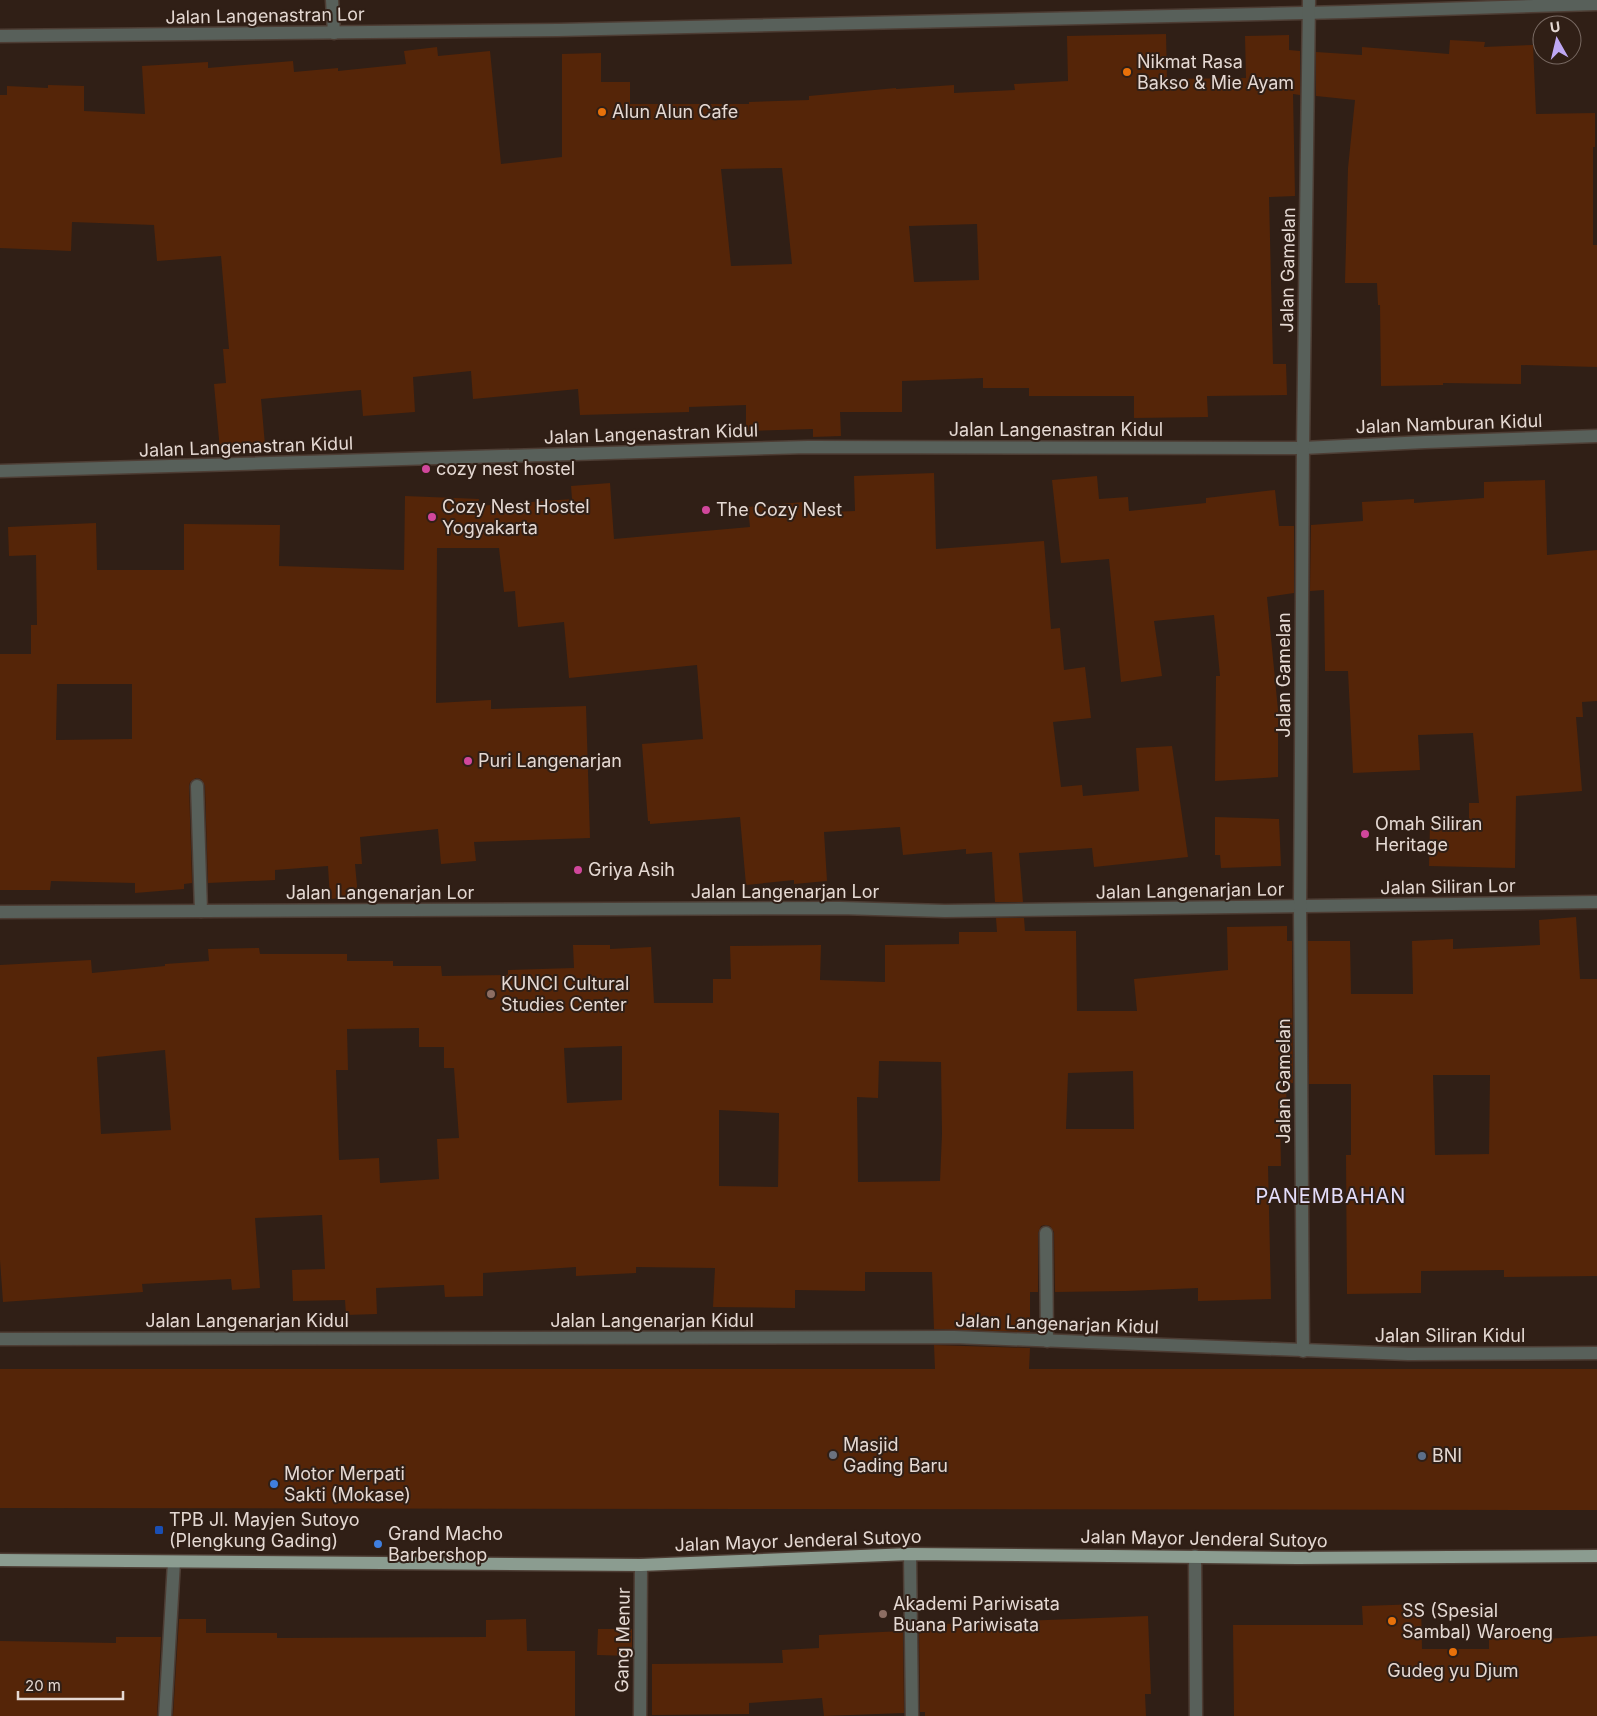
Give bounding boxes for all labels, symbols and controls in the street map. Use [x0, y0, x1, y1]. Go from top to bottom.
street label: Jalan Langenastran Lor [165, 3, 365, 28]
north arrow [1532, 15, 1582, 65]
text: U [1549, 18, 1561, 36]
place label: Nikmat Rasa Bakso & Mie Ayam [1137, 51, 1294, 93]
marker: Nikmat Rasa Bakso & Mie Ayam [1121, 66, 1133, 78]
place label: Alun Alun Cafe [612, 101, 738, 122]
marker: Alun Alun Cafe [596, 106, 608, 118]
street label: Jalan Gamelan [1276, 207, 1299, 333]
street label: Jalan Namburan Kidul [1355, 410, 1543, 437]
street label: Jalan Langenastran Kidul [543, 419, 759, 448]
street label: Jalan Langenastran Kidul [949, 419, 1163, 440]
street label: Jalan Langenastran Kidul [138, 432, 354, 461]
place label: cozy nest hostel [436, 458, 575, 479]
marker: cozy nest hostel [420, 463, 432, 475]
place label: Cozy Nest Hostel Yogyakarta [442, 496, 590, 538]
place label: The Cozy Nest [716, 499, 842, 520]
marker: The Cozy Nest [700, 504, 712, 516]
marker: Cozy Nest Hostel Yogyakarta [426, 511, 438, 523]
street label: Jalan Gamelan [1273, 612, 1294, 738]
place label: Puri Langenarjan [478, 750, 622, 771]
marker: Puri Langenarjan [462, 755, 474, 767]
place label: Omah Siliran Heritage [1375, 813, 1483, 855]
marker: Omah Siliran Heritage [1359, 828, 1371, 840]
place label: Griya Asih [588, 859, 675, 880]
marker: Griya Asih [572, 864, 584, 876]
street label: Jalan Siliran Lor [1380, 875, 1516, 898]
street label: Jalan Langenarjan Lor [1095, 878, 1285, 903]
street label: Jalan Langenarjan Lor [691, 881, 880, 902]
street label: Jalan Langenarjan Lor [286, 882, 475, 903]
place label: KUNCI Cultural Studies Center [501, 973, 629, 1015]
marker: KUNCI Cultural Studies Center [485, 988, 497, 1000]
street label: Jalan Gamelan [1273, 1018, 1294, 1144]
district label: PANEMBAHAN [1256, 1184, 1406, 1208]
street label: Jalan Langenarjan Kidul [955, 1309, 1159, 1338]
street label: Jalan Langenarjan Kidul [145, 1310, 349, 1331]
street label: Jalan Langenarjan Kidul [550, 1310, 754, 1331]
street label: Jalan Siliran Kidul [1375, 1325, 1525, 1346]
place label: Masjid Gading Baru [843, 1434, 948, 1476]
place label: BNI [1432, 1445, 1462, 1466]
marker: Masjid Gading Baru [827, 1449, 839, 1461]
marker: BNI [1416, 1450, 1428, 1462]
place label: Motor Merpati Sakti (Mokase) [284, 1463, 411, 1505]
marker: Motor Merpati Sakti (Mokase) [268, 1478, 280, 1490]
place label: TPB Jl. Mayjen Sutoyo (Plengkung Gading) [169, 1509, 360, 1551]
place label: Grand Macho Barbershop [388, 1523, 503, 1565]
marker: TPB Jl. Mayjen Sutoyo (Plengkung Gading) [153, 1524, 165, 1536]
street label: Jalan Mayor Jenderal Sutoyo [674, 1526, 922, 1555]
street label: Jalan Mayor Jenderal Sutoyo [1080, 1526, 1328, 1551]
marker: Grand Macho Barbershop [372, 1538, 384, 1550]
street label: Gang Menur [611, 1587, 634, 1693]
place label: Akademi Pariwisata Buana Pariwisata [893, 1593, 1060, 1635]
place label: SS (Spesial Sambal) Waroeng [1402, 1600, 1553, 1642]
marker: Akademi Pariwisata Buana Pariwisata [877, 1608, 889, 1620]
marker: SS (Spesial Sambal) Waroeng [1386, 1615, 1398, 1627]
marker: Gudeg yu Djum [1447, 1646, 1459, 1658]
place label: Gudeg yu Djum [1387, 1660, 1519, 1681]
scale bar [18, 1668, 122, 1700]
text: 20 m [25, 1676, 61, 1695]

